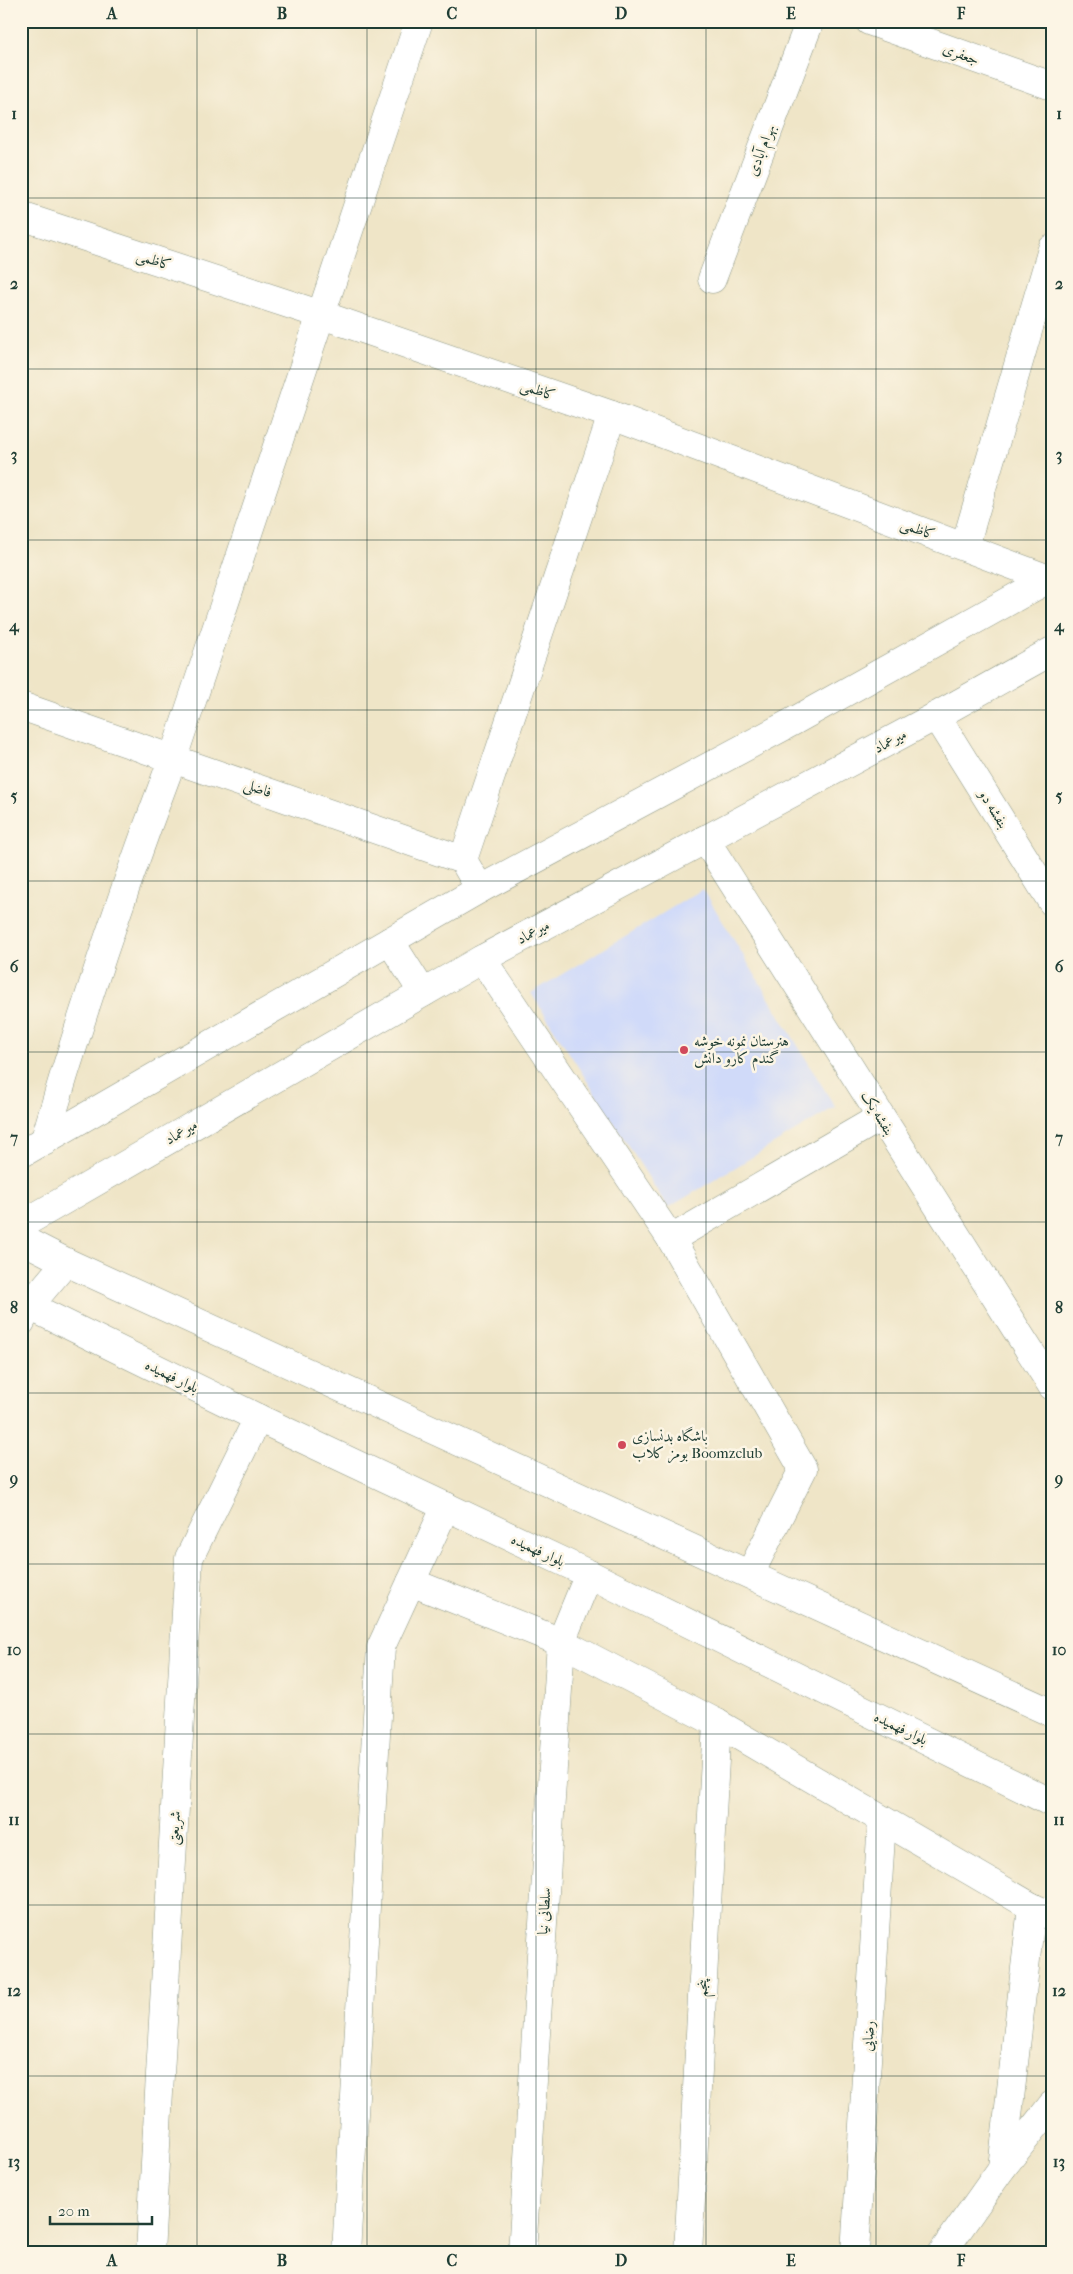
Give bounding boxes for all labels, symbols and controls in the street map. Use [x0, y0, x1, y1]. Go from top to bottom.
text: A [106, 4, 118, 23]
text: B [277, 4, 287, 23]
text: C [447, 4, 458, 23]
text: D [615, 4, 627, 23]
text: E [786, 4, 796, 23]
text: F [956, 4, 966, 23]
street label: جعفری [940, 39, 982, 70]
text: 1 [11, 104, 17, 123]
text: 1 [1056, 104, 1062, 123]
street label: بهرام آبادی [743, 122, 783, 180]
street label: کاظمی [134, 246, 174, 276]
text: 2 [10, 274, 18, 293]
text: 2 [1055, 274, 1063, 293]
street label: کاظمی [517, 376, 558, 406]
text: 3 [11, 445, 17, 465]
text: 3 [1056, 445, 1062, 465]
street label: کاظمی [897, 514, 938, 545]
text: 4 [8, 616, 20, 636]
text: 4 [1053, 616, 1065, 636]
street label: میرعماد [870, 725, 910, 757]
street label: فاضلی [241, 775, 274, 803]
street label: بنفشه دو [974, 785, 1013, 832]
text: 5 [11, 786, 18, 805]
text: 5 [1056, 786, 1063, 805]
street label: میرعماد [513, 916, 553, 948]
text: 6 [10, 957, 19, 976]
text: 6 [1055, 957, 1064, 976]
place label: هنرستان نمونه خوشه گندم کارو دانش [694, 1032, 789, 1071]
marker: هنرستان نمونه خوشه گندم کارو دانش [678, 1044, 690, 1056]
street label: بنفشه یک [857, 1087, 899, 1139]
street label: میرعماد [161, 1115, 201, 1149]
text: 7 [9, 1128, 18, 1147]
text: 7 [1054, 1128, 1063, 1147]
text: 8 [10, 1298, 18, 1317]
text: 8 [1055, 1298, 1063, 1317]
street label: بلوار فهمیده [142, 1355, 202, 1397]
place label: باشگاه بدنسازی بومز کلاب Boomzclub [632, 1426, 762, 1464]
marker: باشگاه بدنسازی بومز کلاب Boomzclub [616, 1439, 628, 1451]
text: 9 [9, 1469, 18, 1489]
text: 9 [1054, 1469, 1063, 1489]
street label: بلوار فهمیده [508, 1530, 568, 1570]
text: 10 [7, 1640, 21, 1659]
text: 10 [1052, 1640, 1066, 1659]
street label: بلوار فهمیده [871, 1707, 931, 1749]
text: 11 [8, 1810, 20, 1829]
street label: شریعتی [164, 1810, 186, 1846]
text: 11 [1053, 1810, 1065, 1829]
street label: سلطانی نیا [533, 1887, 555, 1935]
street label: پنجم [693, 1977, 717, 1998]
text: 12 [7, 1981, 21, 2000]
text: 12 [1052, 1981, 1066, 2000]
street label: رضایی [858, 2020, 879, 2052]
text: 13 [8, 2152, 20, 2172]
text: 13 [1053, 2152, 1065, 2172]
scale bar [50, 2194, 152, 2226]
text: 20 m [58, 2202, 90, 2220]
text: A [106, 2251, 118, 2270]
text: B [277, 2251, 287, 2270]
text: C [447, 2251, 458, 2270]
text: D [615, 2251, 627, 2270]
text: E [786, 2251, 796, 2270]
text: F [956, 2251, 966, 2270]

